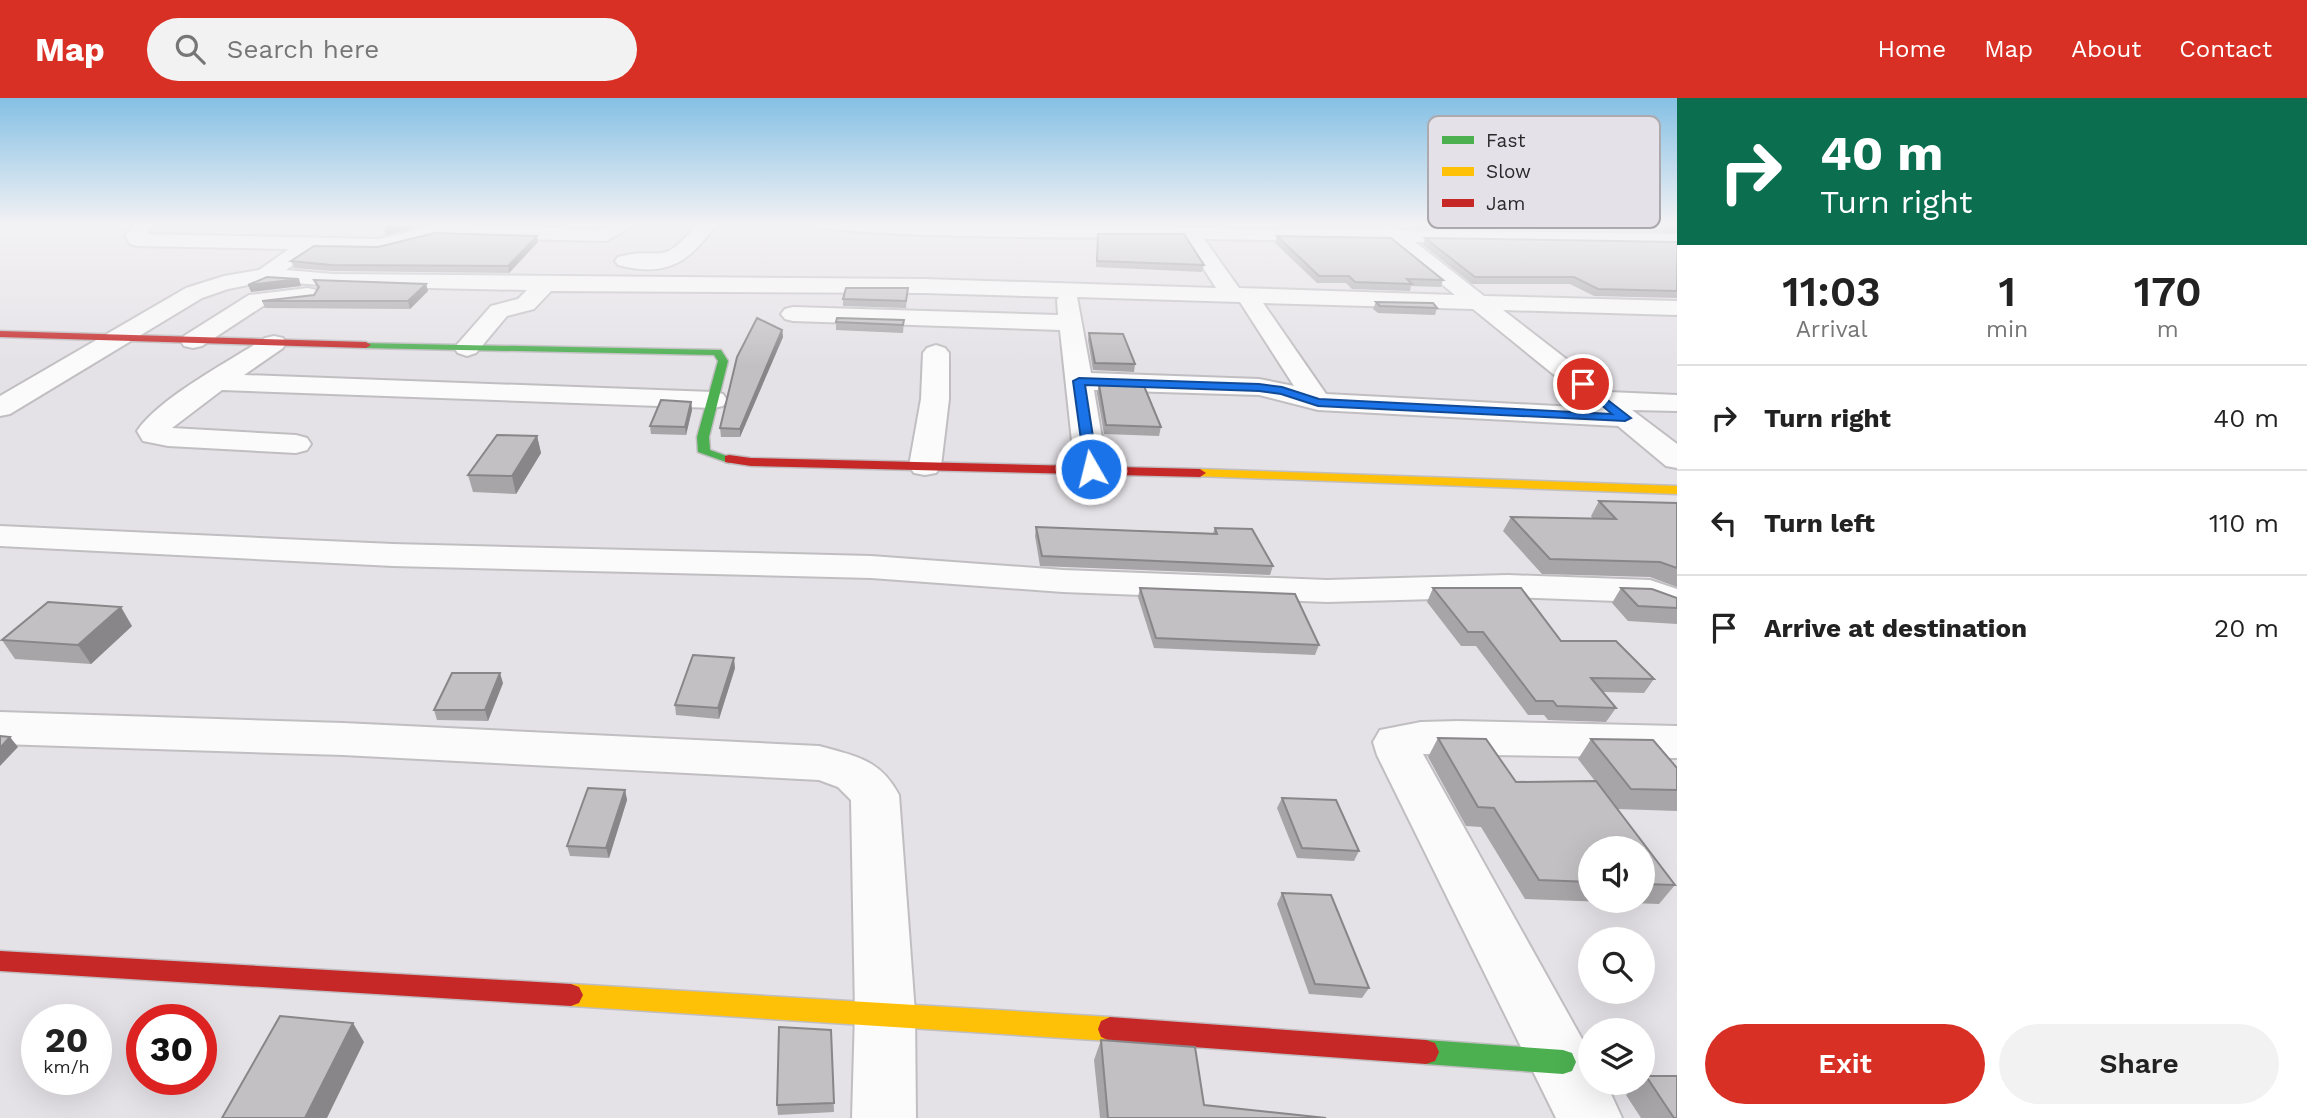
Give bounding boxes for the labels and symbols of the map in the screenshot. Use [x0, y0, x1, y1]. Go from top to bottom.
legend [1428, 116, 1660, 228]
text: Fast [1486, 129, 1525, 152]
text: Slow [1486, 160, 1531, 183]
text: Jam [1486, 192, 1525, 215]
pin [1553, 354, 1613, 414]
position arrow [1054, 432, 1128, 506]
speed limit sign: 30 [126, 1004, 217, 1095]

